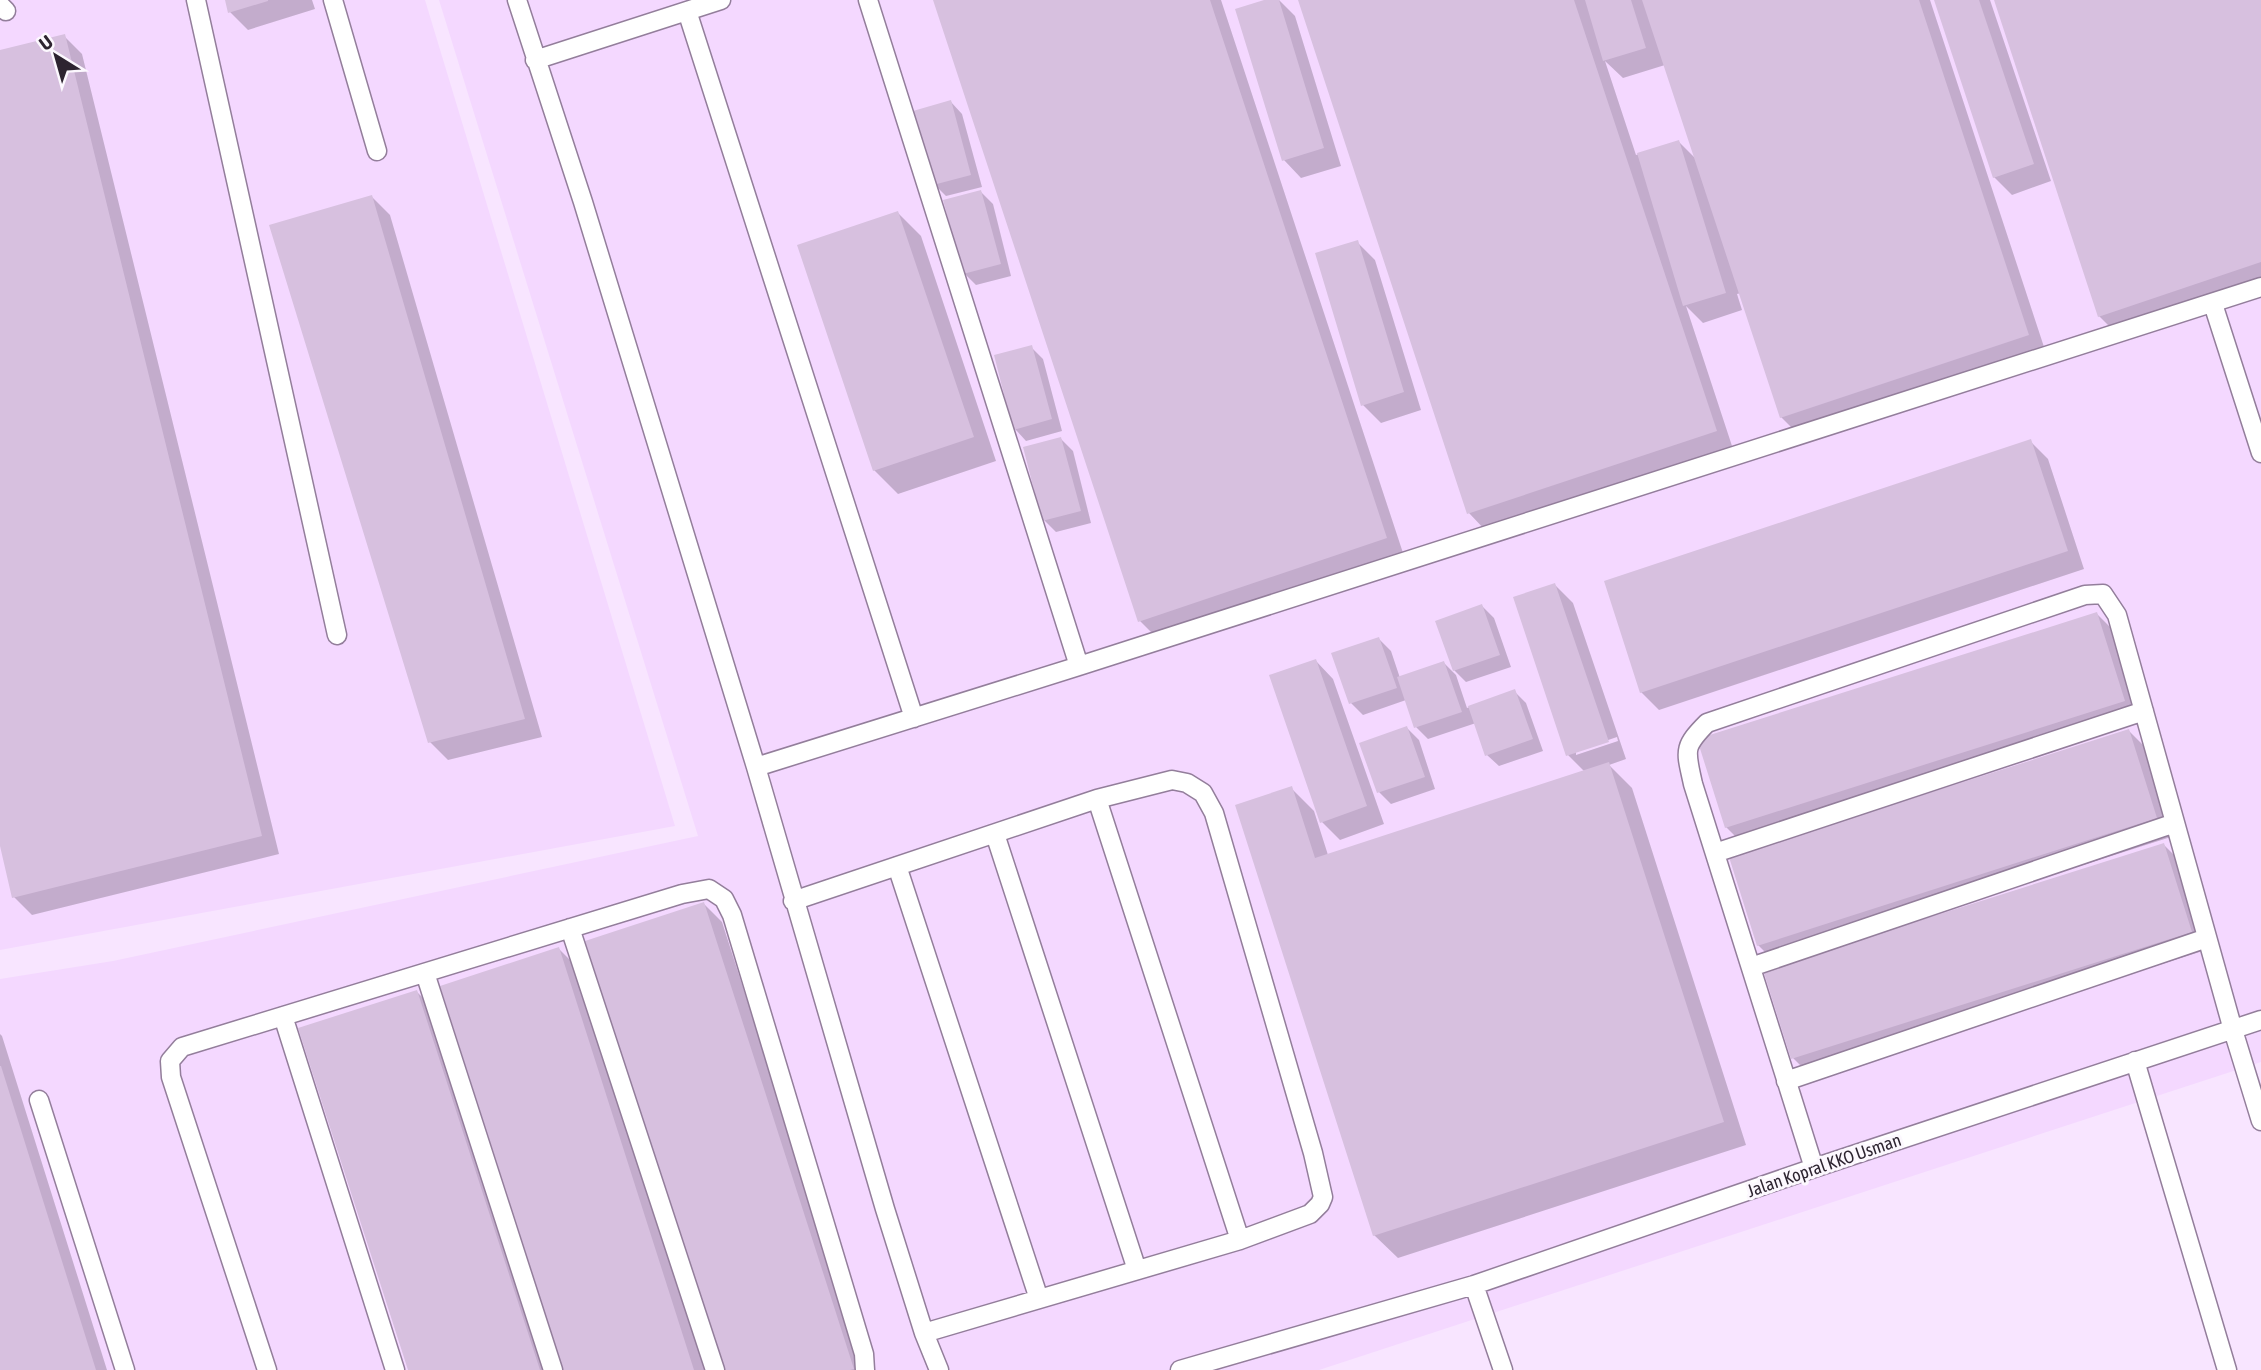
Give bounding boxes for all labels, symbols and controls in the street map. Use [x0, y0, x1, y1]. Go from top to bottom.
north arrow [21, 21, 91, 91]
text: U [35, 30, 57, 55]
street label: Jalan Kopral KKO Usman [1744, 1129, 1904, 1201]

